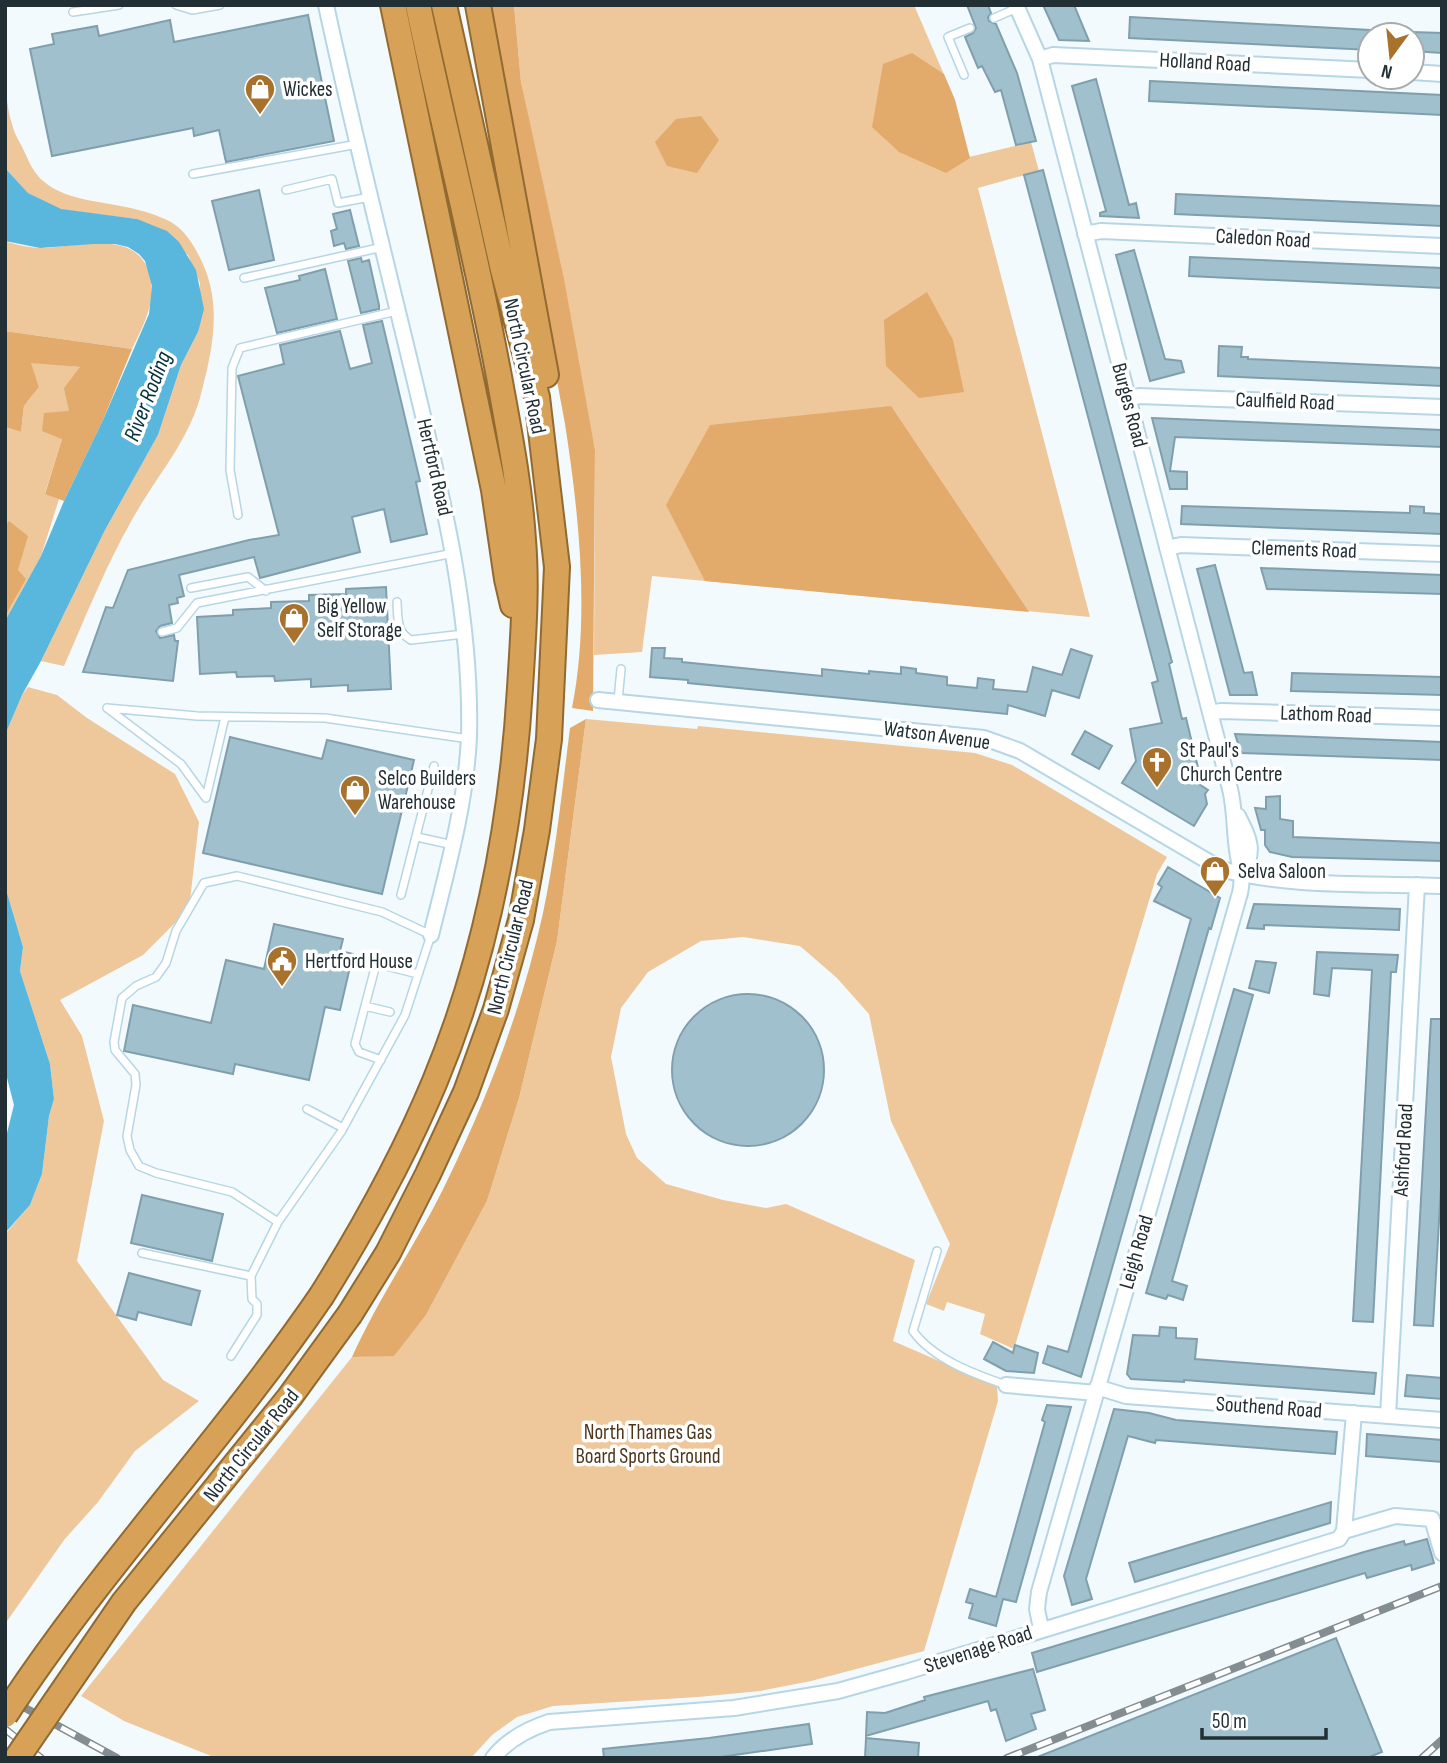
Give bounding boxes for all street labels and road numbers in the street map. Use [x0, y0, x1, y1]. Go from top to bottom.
street label: Holland Road [1159, 48, 1251, 77]
street label: Caledon Road [1215, 224, 1311, 253]
street label: North Circular Road [498, 296, 551, 436]
street label: Burges Road [1106, 360, 1153, 450]
street label: Caulfield Road [1235, 387, 1335, 416]
street label: Hertford Road [411, 416, 458, 518]
street label: Clements Road [1251, 535, 1357, 564]
street label: Lathom Road [1280, 700, 1372, 729]
street label: Watson Avenue [882, 716, 992, 755]
street label: North Circular Road [482, 877, 539, 1017]
street label: Ashford Road [1389, 1103, 1418, 1198]
street label: Leigh Road [1114, 1212, 1159, 1292]
street label: North Circular Road [198, 1384, 304, 1507]
street label: Southend Road [1215, 1391, 1323, 1424]
street label: Stevenage Road [921, 1620, 1035, 1679]

